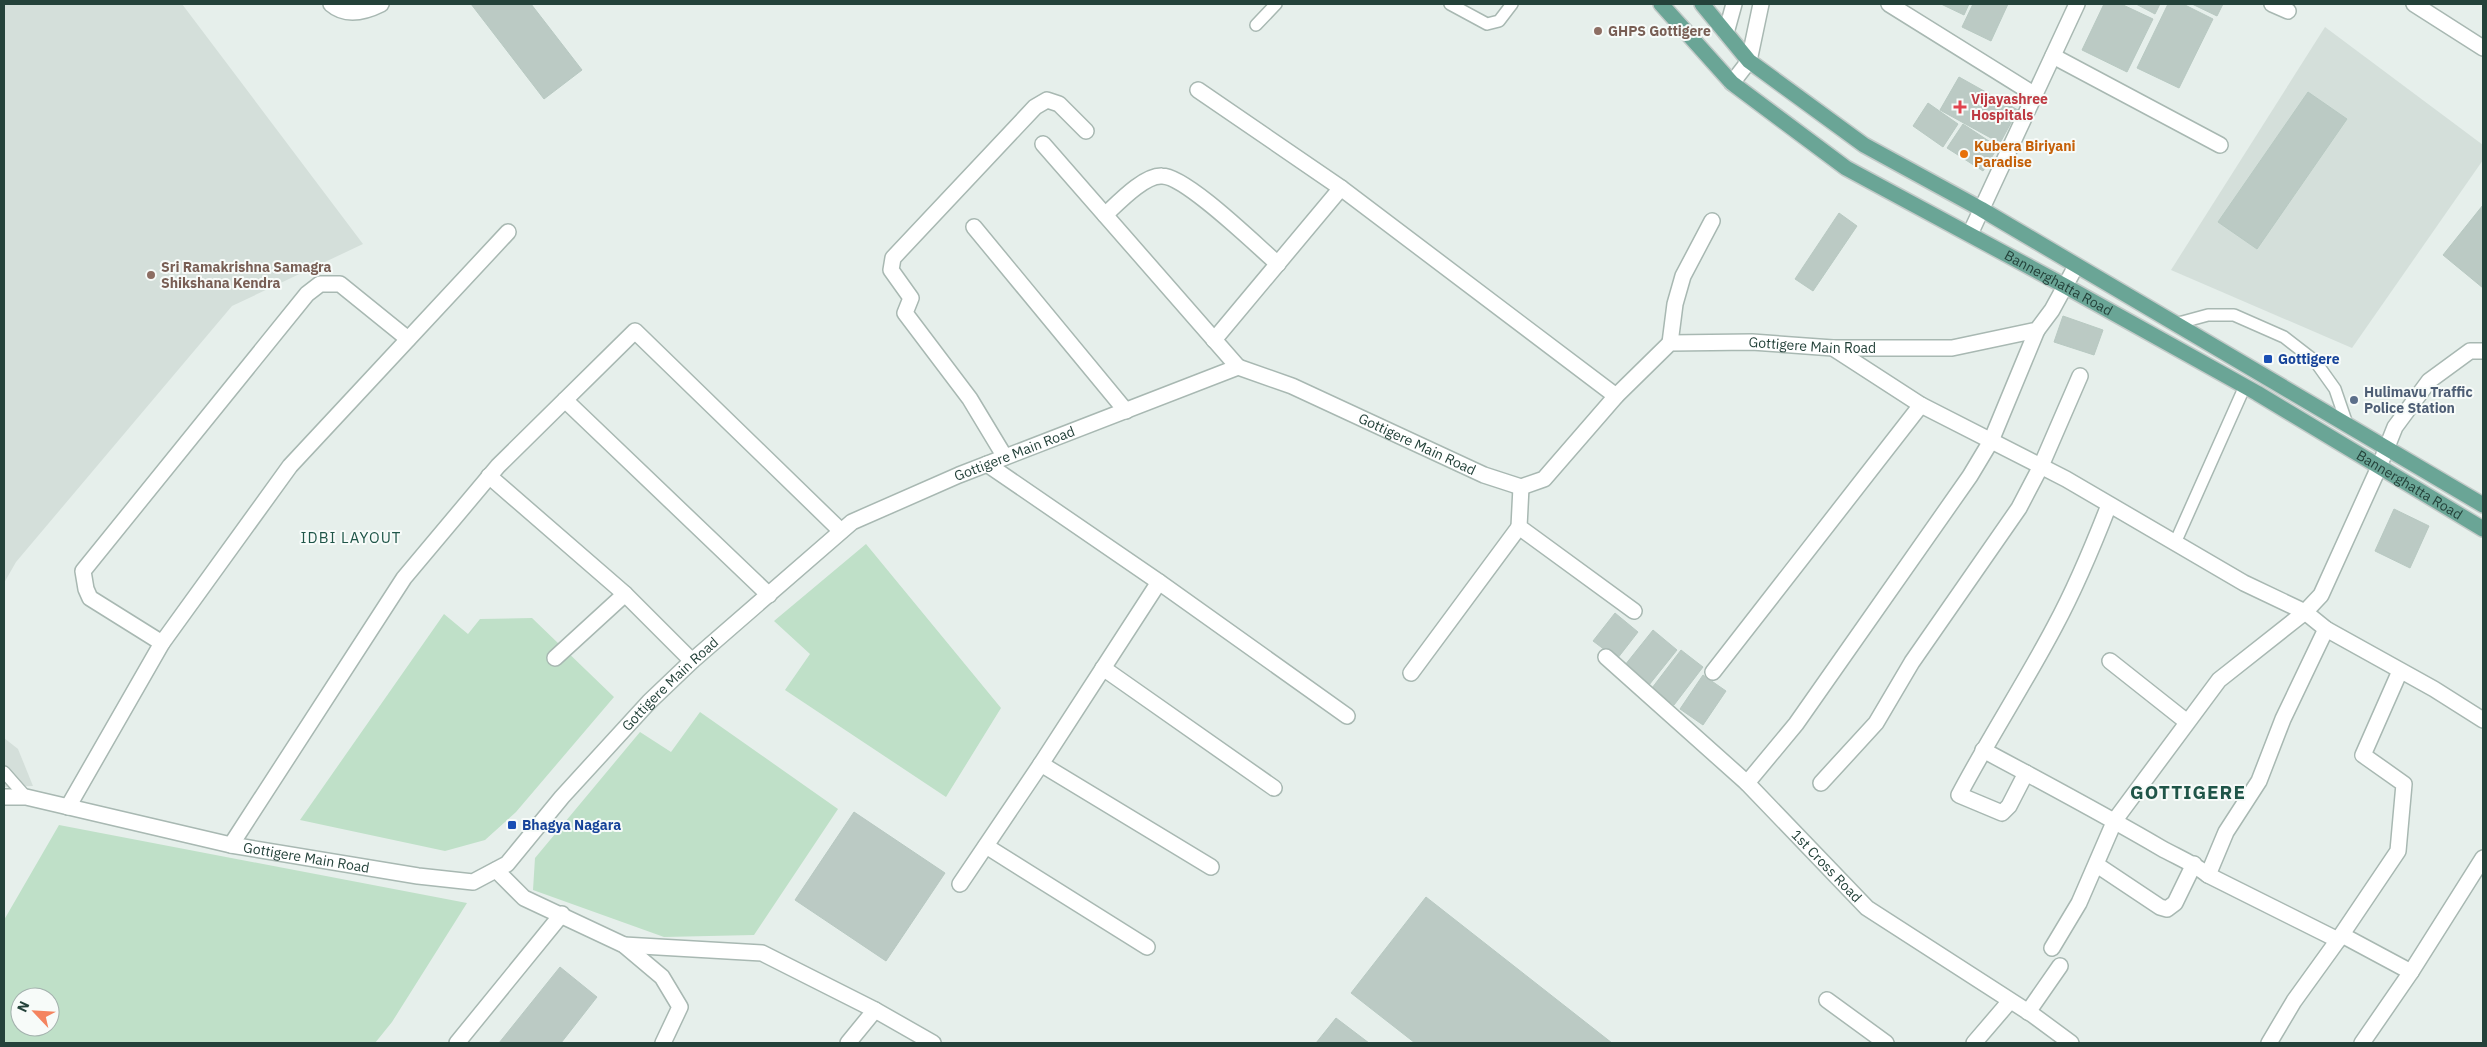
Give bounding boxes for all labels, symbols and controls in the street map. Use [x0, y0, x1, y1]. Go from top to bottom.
place label: GHPS Gottigere [1608, 22, 1711, 40]
marker: GHPS Gottigere [1592, 25, 1604, 37]
place label: Vijayashree Hospitals [1971, 90, 2048, 124]
marker: Vijayashree Hospitals [1953, 100, 1967, 114]
place label: Kubera Biriyani Paradise [1974, 137, 2076, 171]
marker: Kubera Biriyani Paradise [1958, 148, 1970, 160]
street label: Bannerghatta Road [2001, 246, 2116, 320]
place label: Sri Ramakrishna Samagra Shikshana Kendra [161, 258, 332, 292]
marker: Sri Ramakrishna Samagra Shikshana Kendra [145, 269, 157, 281]
street label: Gottigere Main Road [1748, 333, 1876, 357]
place label: Gottigere [2278, 350, 2340, 368]
marker: Gottigere [2262, 353, 2274, 365]
place label: Hulimavu Traffic Police Station [2364, 383, 2473, 417]
marker: Hulimavu Traffic Police Station [2348, 394, 2360, 406]
street label: Gottigere Main Road [1355, 409, 1479, 479]
street label: Gottigere Main Road [952, 422, 1077, 485]
street label: Bannerghatta Road [2353, 446, 2466, 524]
district label: IDBI LAYOUT [301, 528, 401, 547]
street label: Gottigere Main Road [618, 633, 722, 735]
district label: GOTTIGERE [2130, 780, 2246, 804]
place label: Bhagya Nagara [522, 816, 621, 834]
marker: Bhagya Nagara [506, 819, 518, 831]
street label: 1st Cross Road [1788, 826, 1866, 906]
street label: Gottigere Main Road [242, 838, 371, 877]
north arrow [10, 987, 60, 1037]
text: N [13, 998, 34, 1015]

